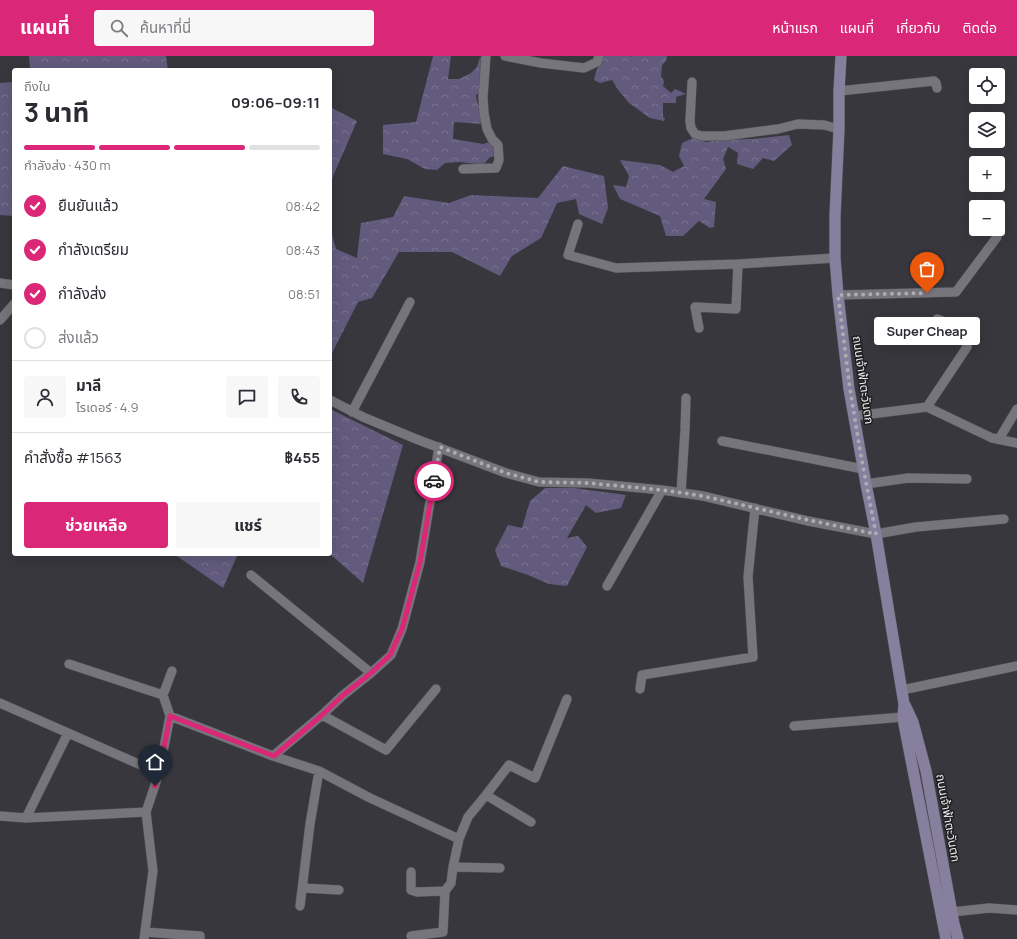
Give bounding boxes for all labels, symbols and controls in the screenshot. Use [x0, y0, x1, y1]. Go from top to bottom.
search box [94, 10, 374, 46]
text: แผนที่ [20, 14, 70, 40]
icon: search [108, 17, 130, 39]
text: ค้นหาที่นี่ [140, 17, 191, 38]
text: หน้าแรก [772, 18, 818, 37]
text: แผนที่ [840, 18, 874, 37]
text: เกี่ยวกับ [896, 18, 941, 37]
text: ติดต่อ [963, 18, 997, 37]
map controls [969, 68, 1005, 236]
button: locate [969, 68, 1005, 104]
text: ถึงใน [24, 77, 50, 95]
text: 09:06–09:11 [231, 92, 320, 113]
text: 3 นาที [24, 94, 89, 130]
button: layers [969, 112, 1005, 148]
text: กำลังส่ง · 430 m [24, 156, 110, 174]
button: + [969, 156, 1005, 192]
icon: check [24, 195, 46, 217]
text: ยืนยันแล้ว [58, 195, 119, 216]
text: 08:42 [286, 197, 320, 215]
button: − [969, 200, 1005, 236]
icon: check [24, 239, 46, 261]
text: กำลังเตรียม [58, 239, 129, 260]
text: 08:43 [286, 241, 320, 259]
pin [910, 252, 944, 293]
icon: bag [916, 258, 938, 280]
icon: check [24, 283, 46, 305]
text: กำลังส่ง [58, 283, 106, 304]
text: 08:51 [288, 285, 320, 303]
callout: Super Cheap [874, 317, 980, 345]
text: Super Cheap [886, 322, 968, 340]
text: ส่งแล้ว [58, 327, 99, 348]
street label: ถนนเจ้าฟ้าตะวันตก [849, 335, 878, 425]
text: มาลี [76, 375, 101, 396]
button: person [24, 376, 66, 418]
button: chat [226, 376, 268, 418]
button: phone [278, 376, 320, 418]
text: ไรเดอร์ · 4.9 [76, 398, 139, 416]
text: คำสั่งซื้อ #1563 [24, 447, 122, 468]
text: ฿455 [285, 447, 320, 468]
courier [414, 461, 454, 501]
icon: car [423, 470, 445, 492]
button: ช่วยเหลือ [24, 502, 168, 548]
button: แชร์ [176, 502, 320, 548]
pin [138, 745, 172, 786]
icon: home [144, 751, 166, 773]
street label: ถนนเจ้าฟ้าตะวันตก [932, 772, 965, 863]

